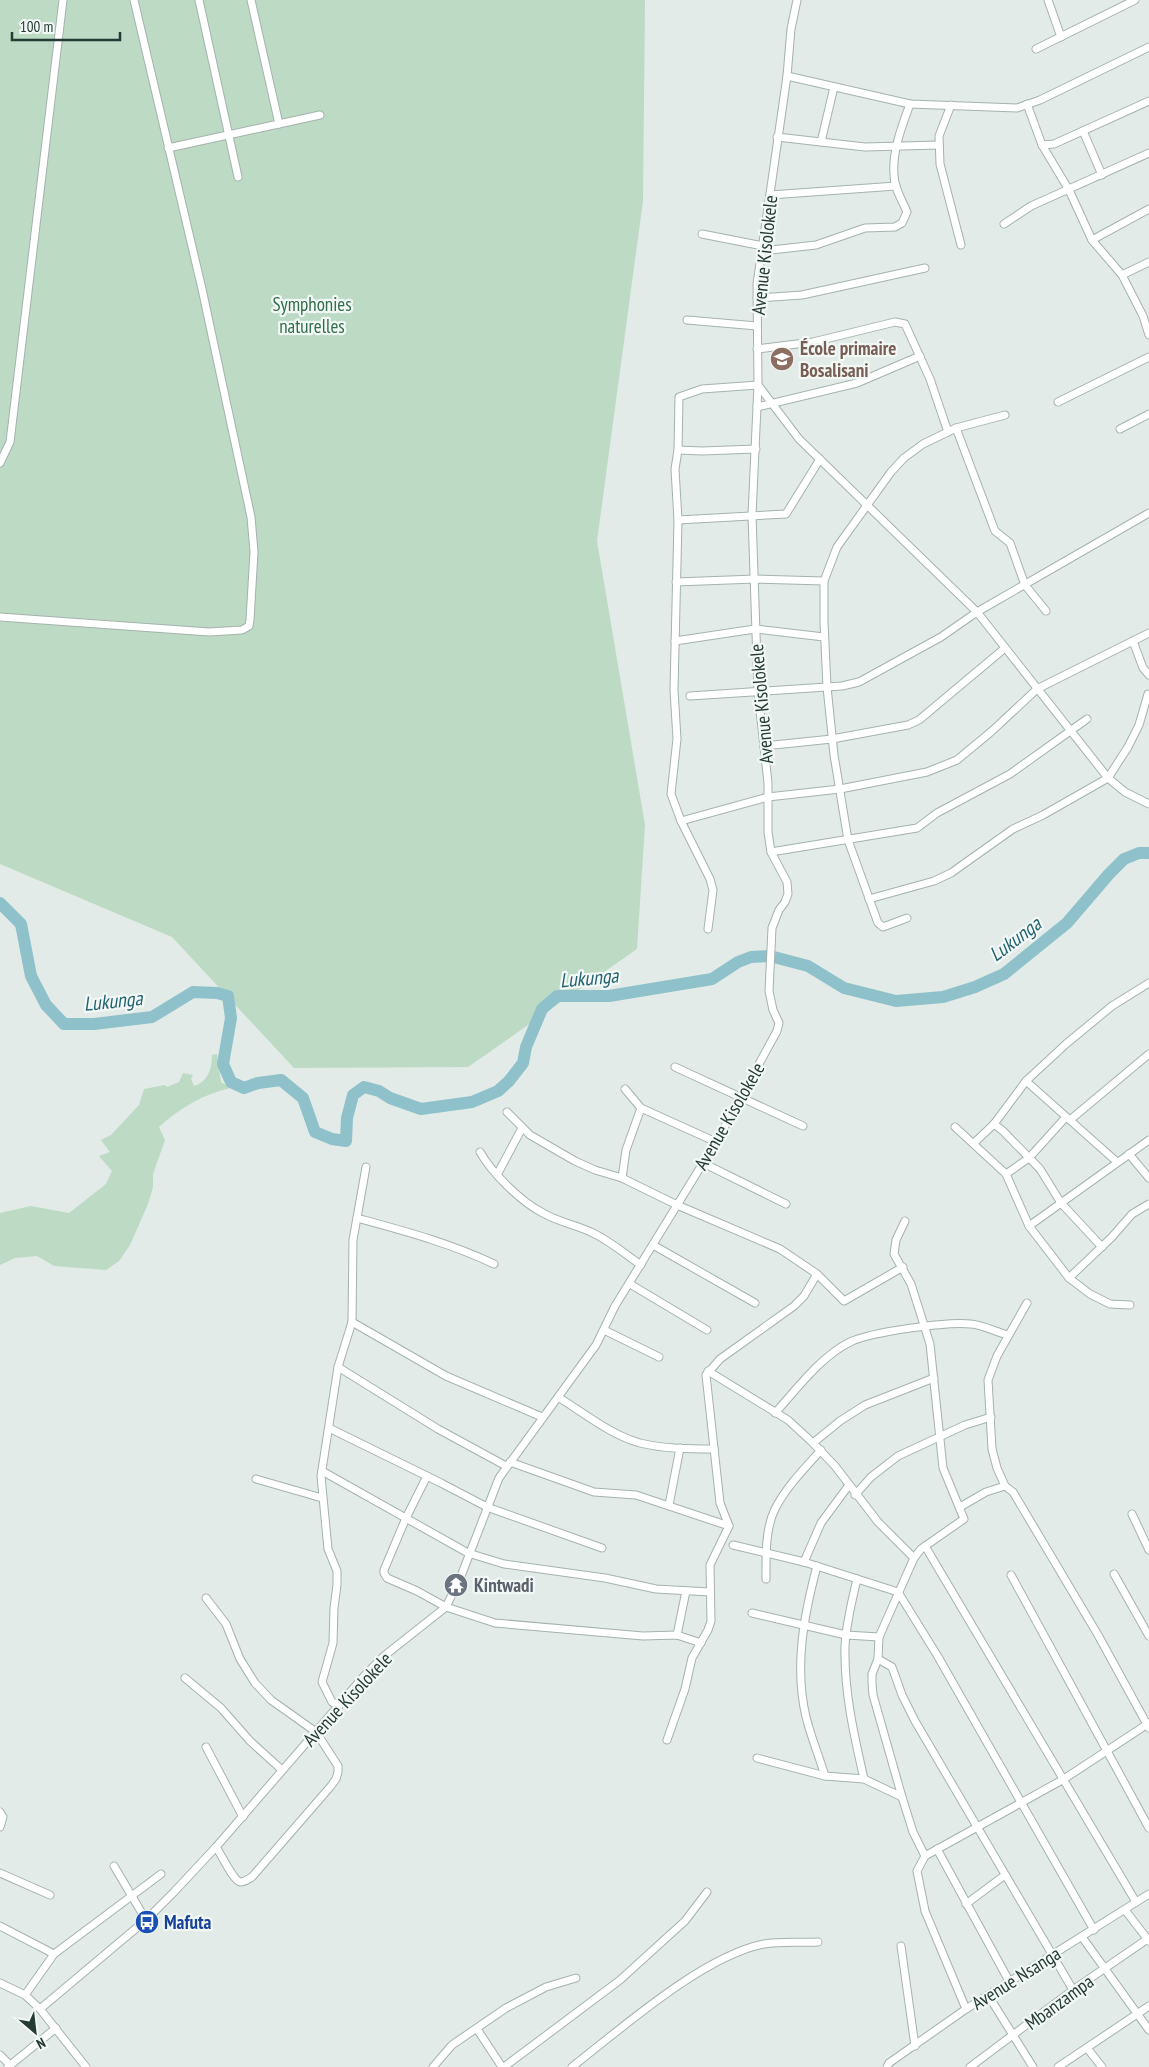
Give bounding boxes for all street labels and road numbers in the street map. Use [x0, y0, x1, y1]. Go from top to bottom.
street label: Avenue Kisolokele [746, 194, 782, 316]
street label: Avenue Kisolokele [744, 643, 778, 765]
street label: Avenue Kisolokele [689, 1058, 770, 1174]
street label: Avenue Kisolokele [297, 1647, 397, 1751]
street label: Avenue Nsanga [967, 1941, 1065, 2015]
street label: Mbanzampa [1020, 1969, 1098, 2035]

